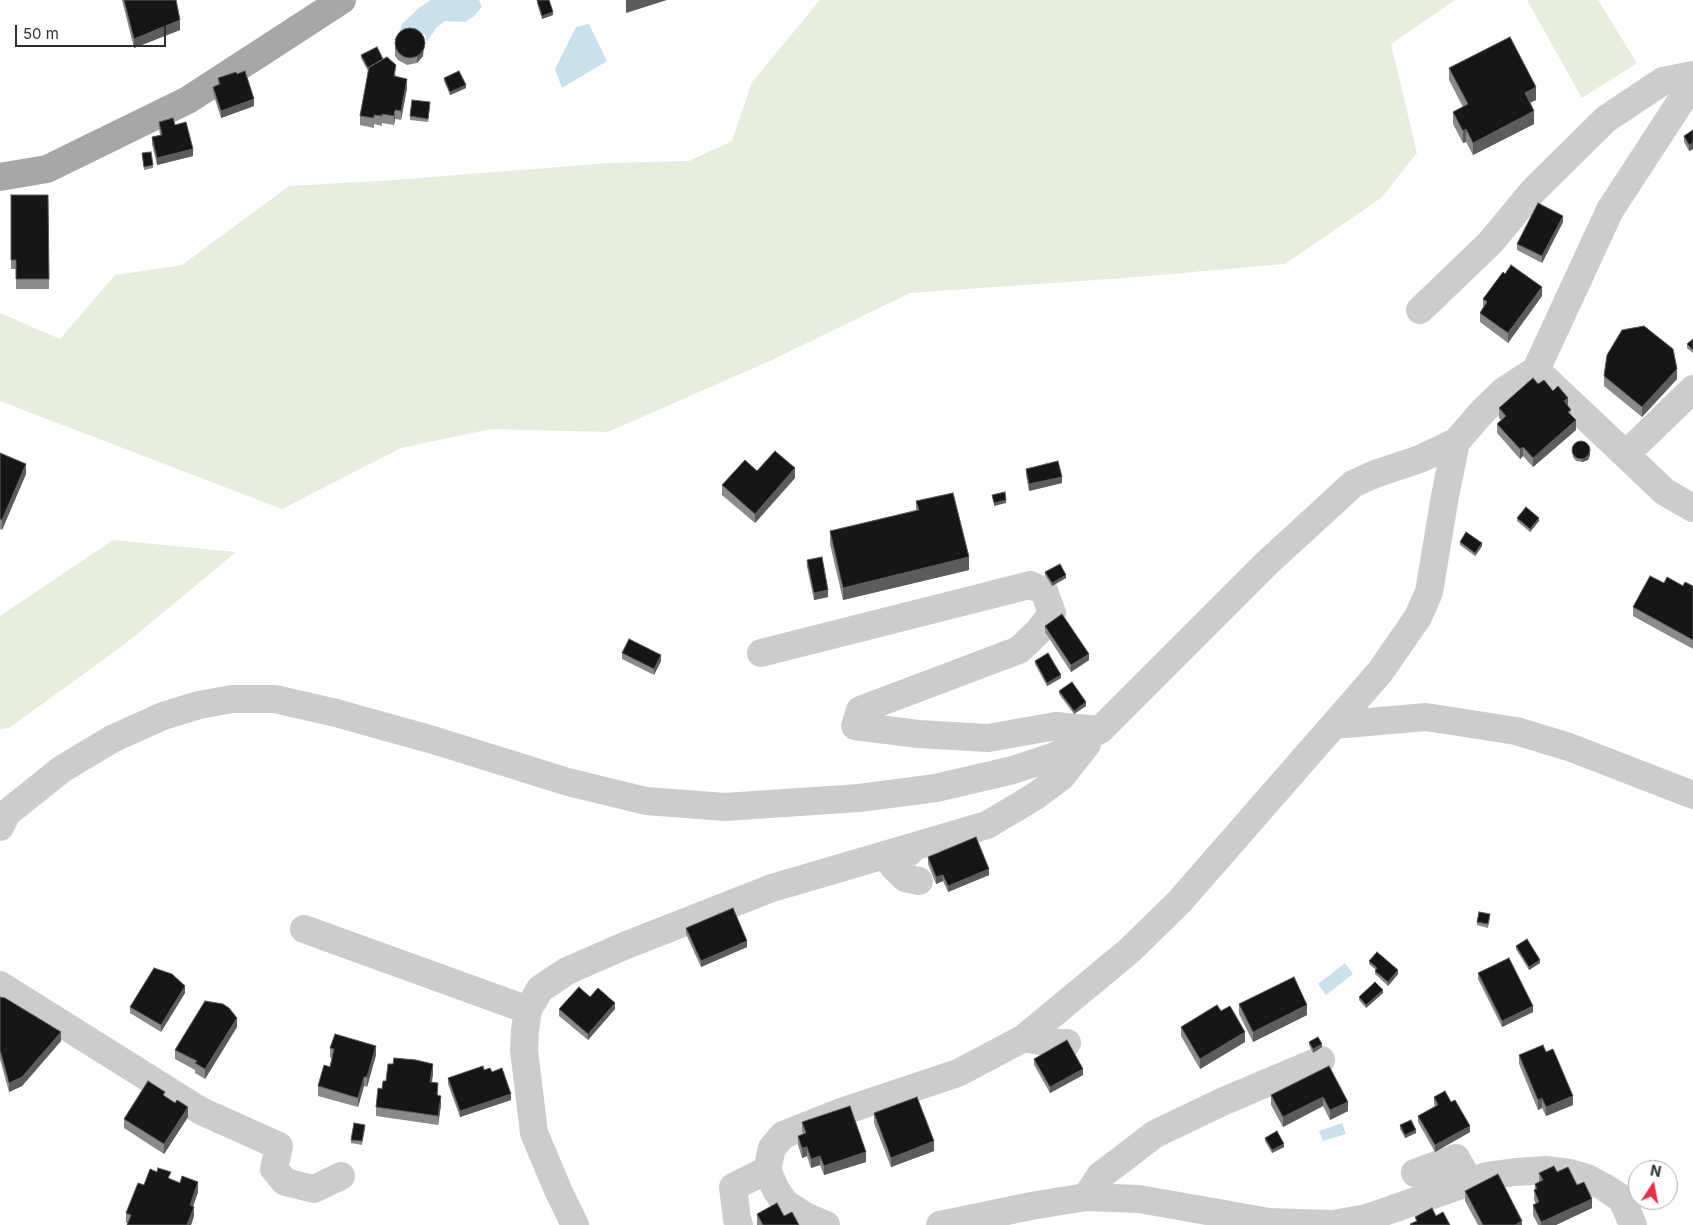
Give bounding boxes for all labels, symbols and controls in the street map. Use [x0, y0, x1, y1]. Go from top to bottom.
scale bar [18, 15, 169, 47]
text: 50 m [23, 24, 59, 43]
north arrow [1628, 1160, 1678, 1210]
text: N [1649, 1161, 1663, 1180]

